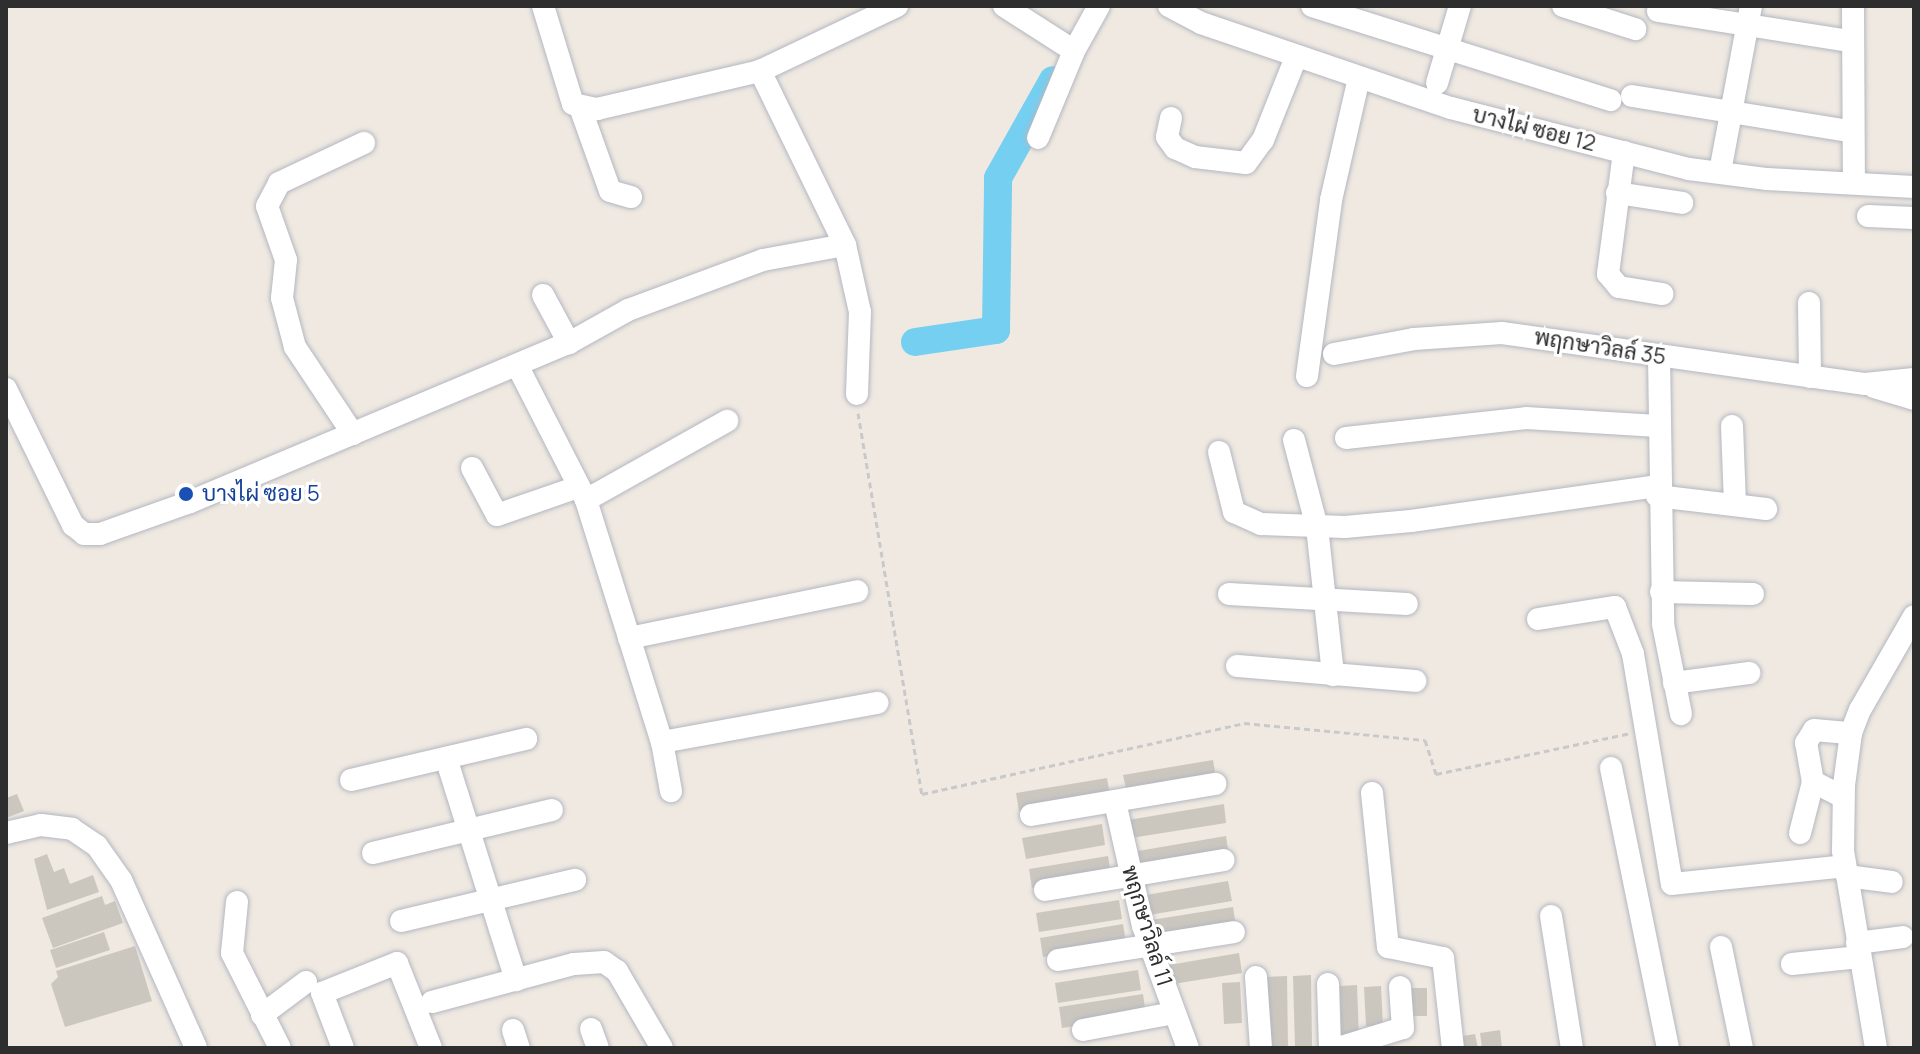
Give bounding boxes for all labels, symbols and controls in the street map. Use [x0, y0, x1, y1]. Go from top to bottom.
street label: บางไผ่ ซอย 12 [1470, 101, 1598, 157]
street label: พฤกษาวิลล์ 35 [1532, 324, 1668, 370]
place label: บางไผ่ ซอย 5 [202, 481, 320, 507]
marker: บางไผ่ ซอย 5 [177, 485, 195, 503]
street label: พฤกษาวิลล์ 11 [1116, 862, 1178, 990]

